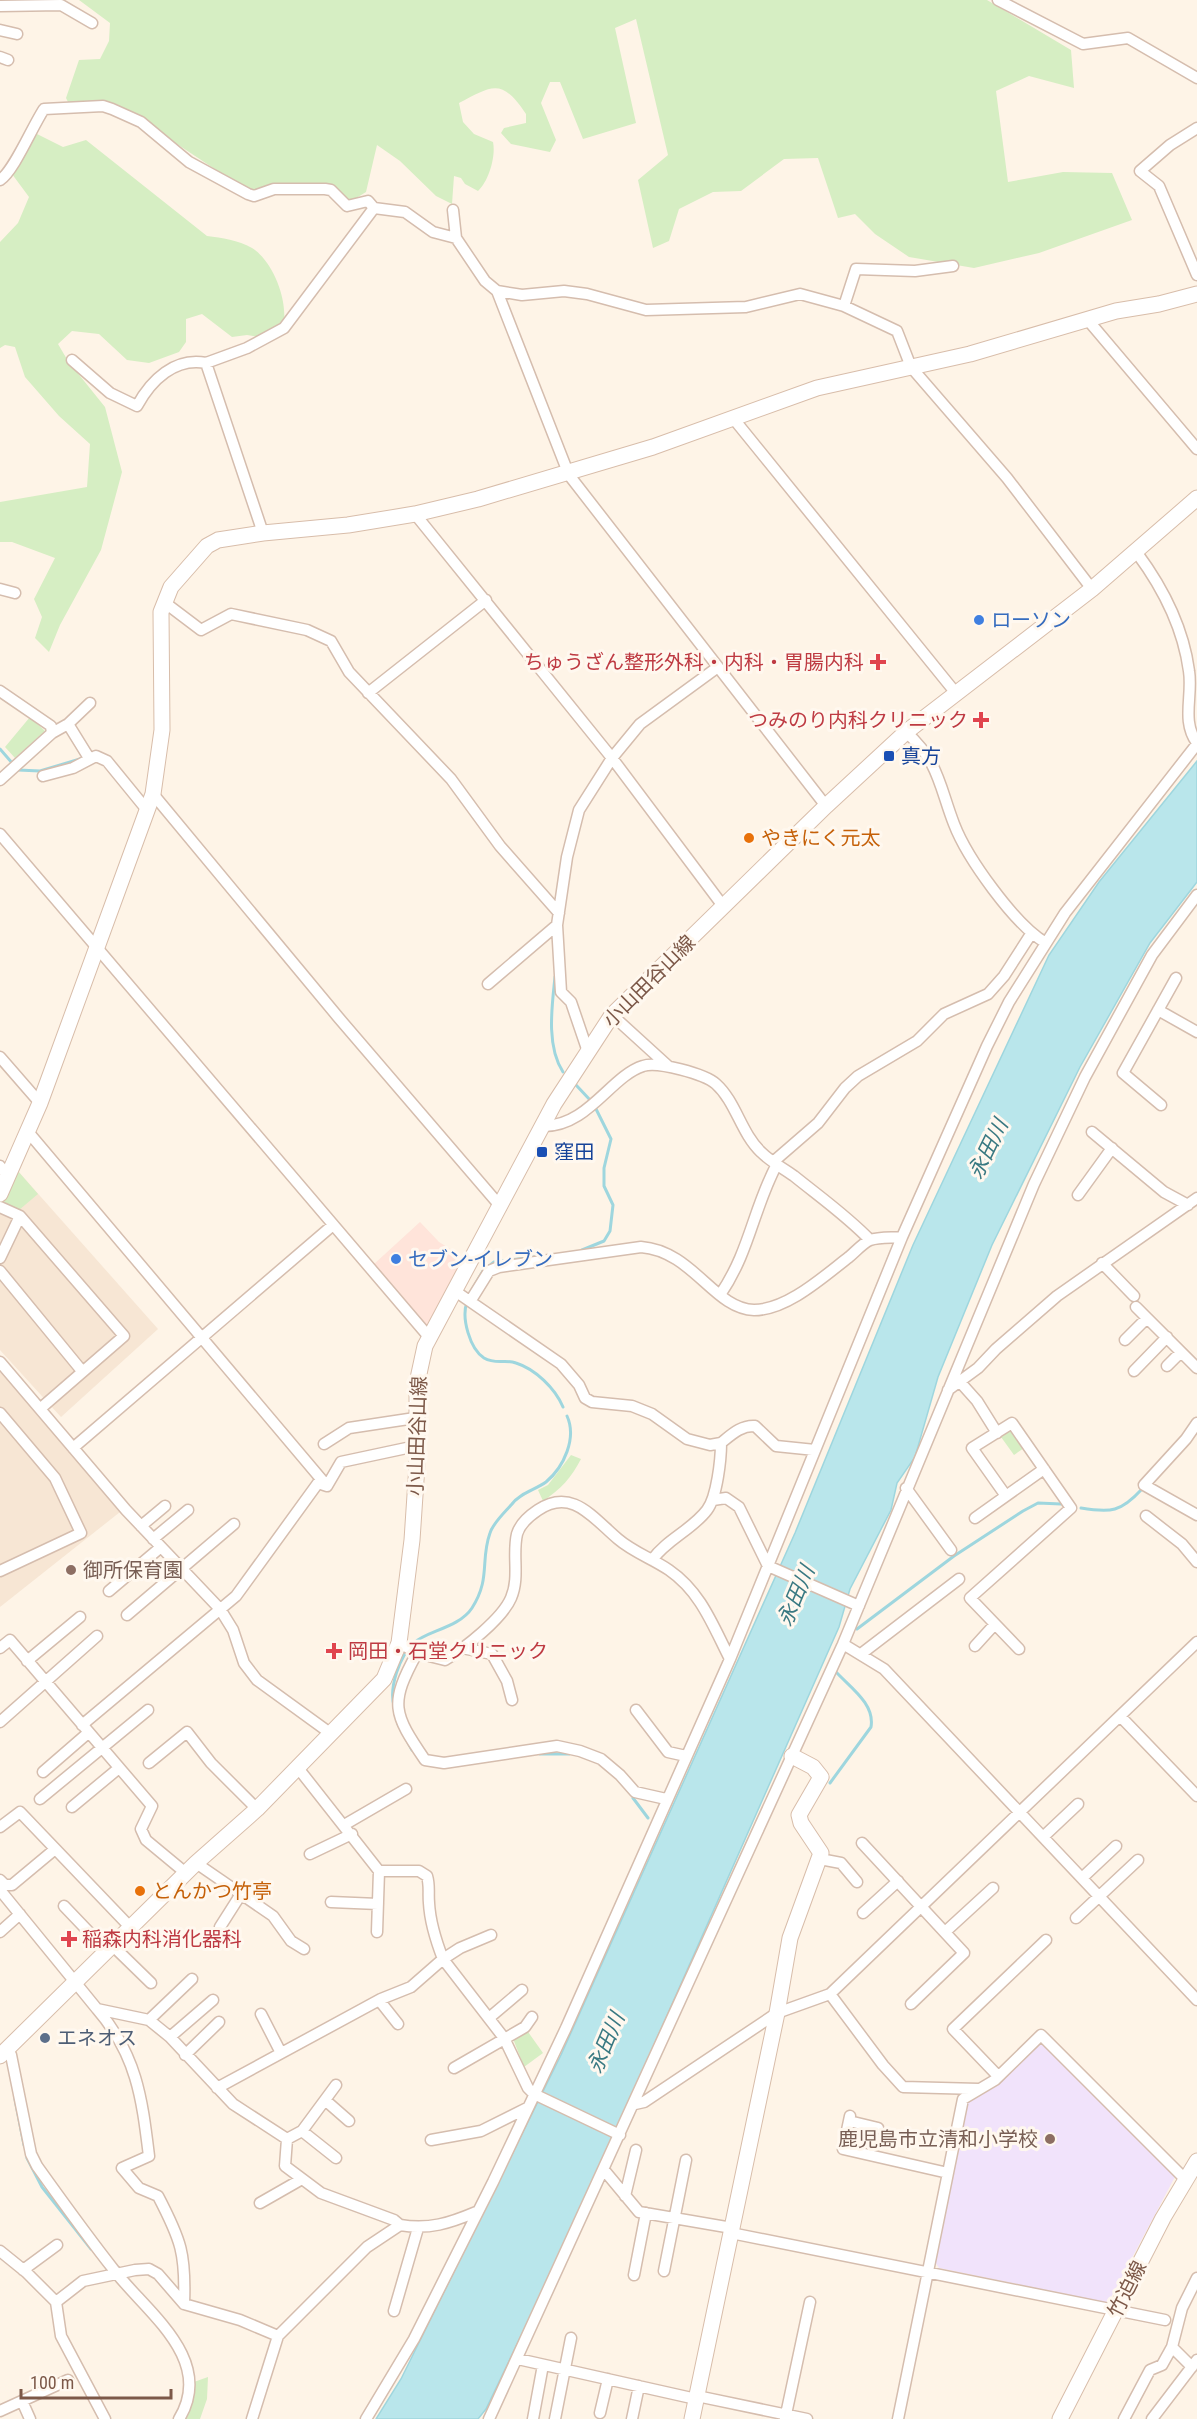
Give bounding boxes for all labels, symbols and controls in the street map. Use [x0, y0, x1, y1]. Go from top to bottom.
place label: ローソン [991, 608, 1071, 632]
marker: ローソン [972, 613, 986, 627]
place label: ちゅうざん整形外科・内科・胃腸内科 [524, 650, 864, 674]
marker: ちゅうざん整形外科・内科・胃腸内科 [869, 653, 887, 671]
place label: つみのり内科クリニック [748, 708, 968, 732]
marker: つみのり内科クリニック [972, 711, 990, 729]
place label: 真方 [901, 744, 941, 768]
marker: 真方 [882, 749, 896, 763]
place label: やきにく元太 [761, 826, 881, 850]
marker: やきにく元太 [742, 831, 756, 845]
street label: 小山田谷山線 [598, 930, 700, 1032]
water label: 永田川 [963, 1114, 1013, 1183]
place label: 窪田 [554, 1140, 594, 1164]
marker: 窪田 [535, 1145, 549, 1159]
place label: セブン-イレブン [408, 1247, 553, 1271]
marker: セブン-イレブン [389, 1252, 403, 1266]
street label: 小山田谷山線 [403, 1376, 431, 1496]
place label: 御所保育園 [83, 1558, 183, 1582]
water label: 永田川 [773, 1560, 820, 1630]
marker: 御所保育園 [64, 1563, 78, 1577]
place label: 岡田・石堂クリニック [348, 1639, 548, 1663]
marker: 岡田・石堂クリニック [325, 1642, 343, 1660]
place label: とんかつ竹亭 [152, 1879, 272, 1903]
marker: とんかつ竹亭 [133, 1884, 147, 1898]
place label: 稲森内科消化器科 [82, 1927, 242, 1951]
marker: 稲森内科消化器科 [60, 1930, 78, 1948]
water label: 永田川 [583, 2007, 630, 2077]
place label: エネオス [57, 2026, 137, 2050]
marker: エネオス [38, 2031, 52, 2045]
place label: 鹿児島市立清和小学校 [838, 2127, 1038, 2151]
marker: 鹿児島市立清和小学校 [1043, 2132, 1057, 2146]
street label: 竹迫線 [1103, 2257, 1151, 2321]
scale bar [21, 2362, 171, 2400]
text: 100 m [30, 2372, 74, 2393]

